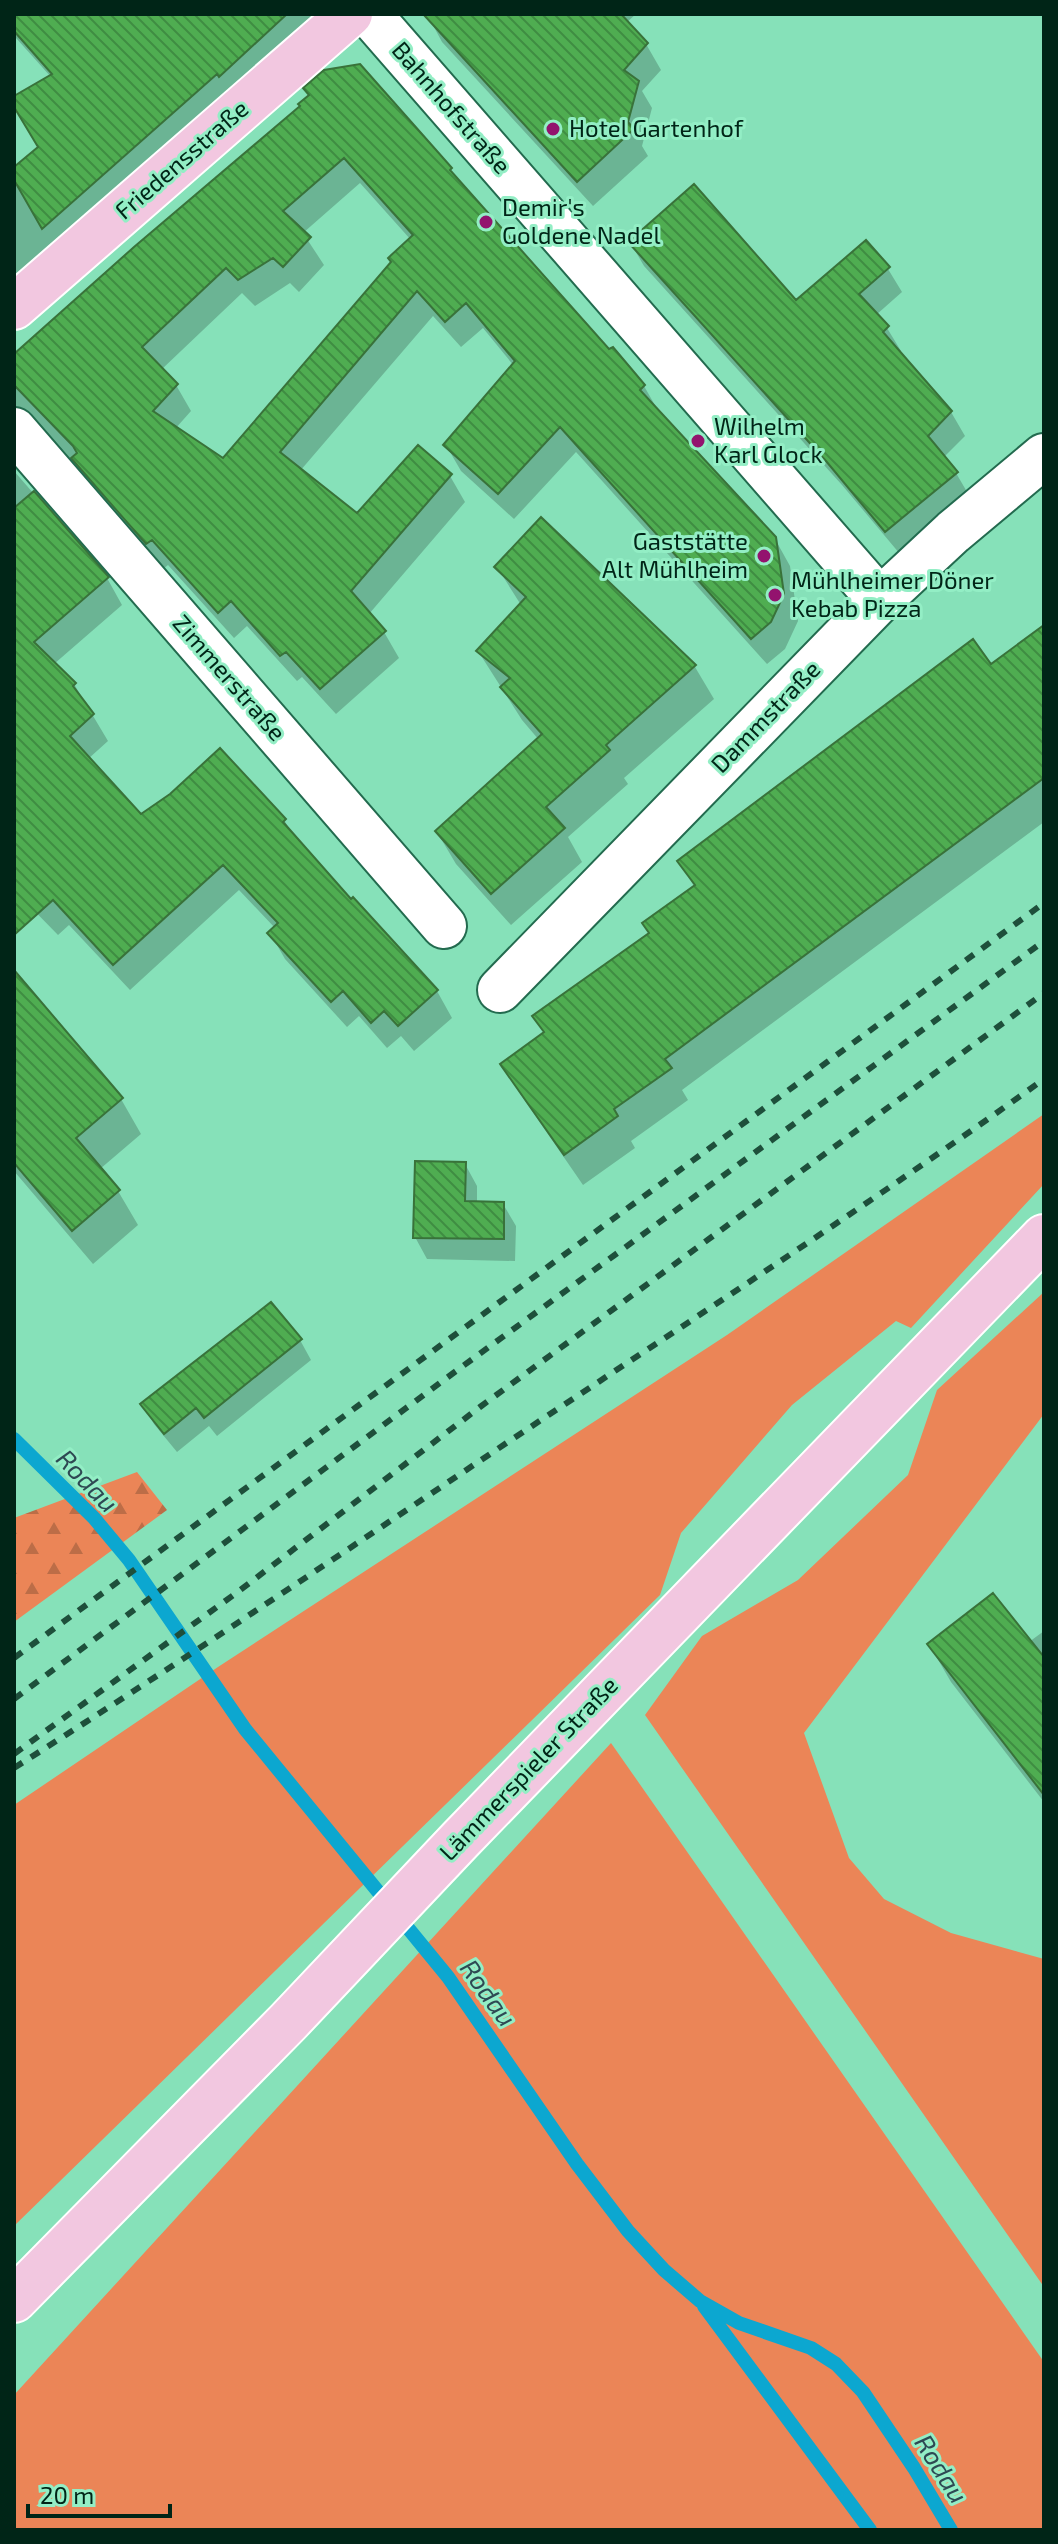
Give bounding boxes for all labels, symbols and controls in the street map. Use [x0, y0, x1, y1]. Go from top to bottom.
street label: Bahnhofstraße [387, 35, 517, 179]
street label: Friedensstraße [108, 93, 254, 225]
place label: Hotel Gartenhof [569, 113, 744, 142]
marker: Hotel Gartenhof [544, 120, 562, 138]
place label: Demir's Goldene Nadel [502, 192, 661, 249]
marker: Demir's Goldene Nadel [477, 213, 495, 231]
place label: Wilhelm Karl Glock [714, 411, 823, 468]
marker: Wilhelm Karl Glock [689, 432, 707, 450]
place label: Gaststätte Alt Mühlheim [602, 526, 748, 583]
marker: Gaststätte Alt Mühlheim [755, 547, 773, 565]
place label: Mühlheimer Döner Kebab Pizza [791, 565, 994, 622]
marker: Mühlheimer Döner Kebab Pizza [766, 586, 784, 604]
street label: Zimmerstraße [168, 608, 293, 746]
street label: Dammstraße [704, 654, 826, 778]
water label: Rodau [51, 1442, 125, 1518]
street label: Lämmerspieler Straße [433, 1670, 623, 1866]
water label: Rodau [455, 1953, 524, 2032]
water label: Rodau [909, 2428, 975, 2508]
scale bar [28, 2468, 170, 2518]
text: 20 m [40, 2480, 94, 2509]

